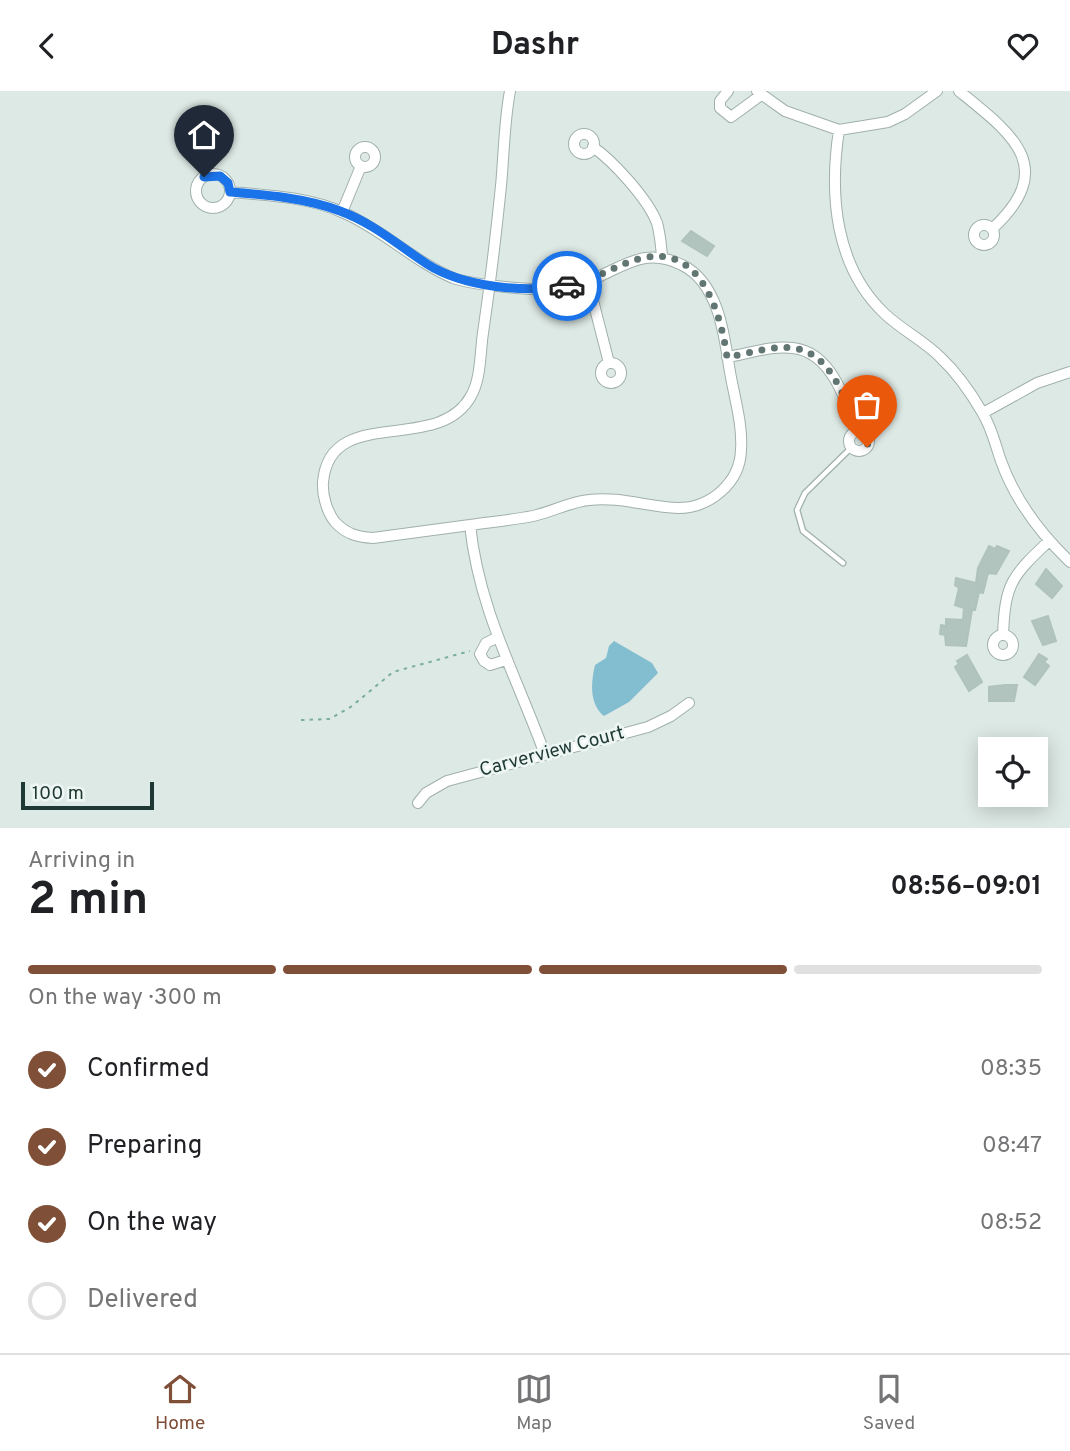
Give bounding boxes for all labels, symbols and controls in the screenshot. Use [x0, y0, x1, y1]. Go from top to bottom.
text: Dashr [491, 26, 579, 66]
icon: back [28, 27, 66, 65]
icon: heart [1004, 27, 1042, 65]
pin [174, 105, 234, 177]
icon: home [185, 116, 223, 154]
courier [532, 251, 602, 321]
icon: car [548, 267, 586, 305]
pin [837, 375, 897, 447]
icon: bag [848, 386, 886, 424]
street label: Carverview Court [477, 721, 627, 783]
map controls [978, 737, 1048, 807]
button: locate [978, 737, 1048, 807]
scale bar [21, 779, 154, 811]
text: 100 m [32, 782, 84, 806]
text: Arriving in [28, 847, 135, 876]
text: 08:56–09:01 [890, 871, 1042, 904]
text: 2 min [28, 872, 148, 931]
text: On the way · 300 m [28, 984, 222, 1013]
icon: check [28, 1051, 66, 1089]
text: Confirmed [87, 1053, 210, 1086]
text: 08:35 [980, 1055, 1042, 1084]
icon: check [28, 1128, 66, 1166]
text: Preparing [87, 1130, 202, 1163]
text: 08:47 [982, 1132, 1042, 1161]
icon: check [28, 1205, 66, 1243]
text: On the way [87, 1207, 217, 1240]
text: 08:52 [980, 1209, 1042, 1238]
text: Delivered [87, 1284, 198, 1317]
tab: Home [155, 1370, 205, 1436]
tab: Map [515, 1370, 553, 1436]
tab: Saved [863, 1370, 915, 1436]

